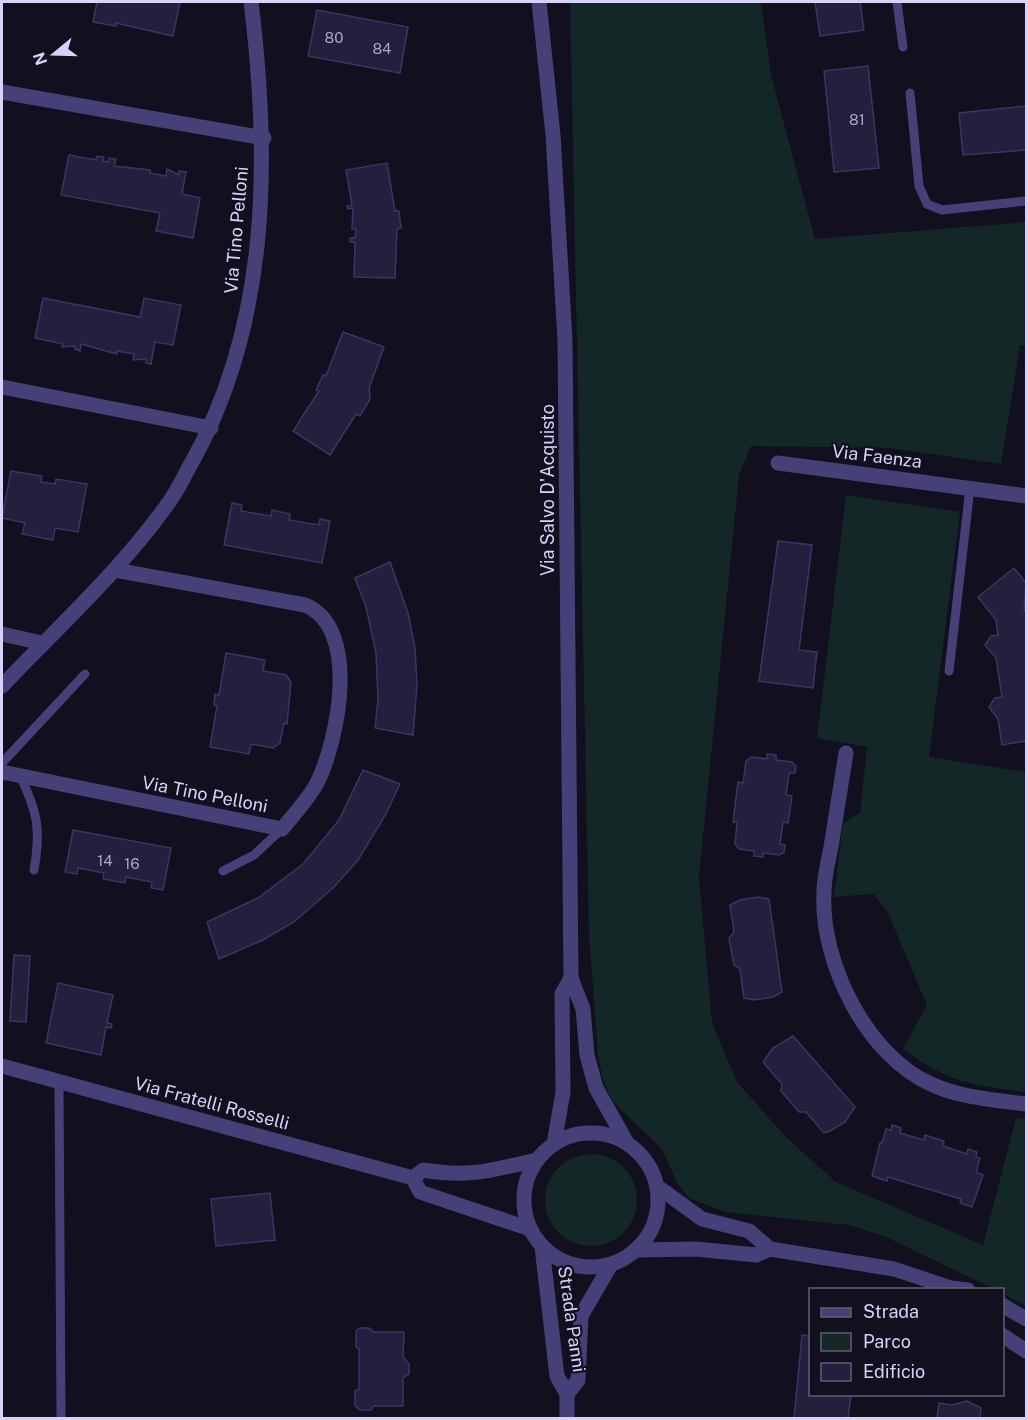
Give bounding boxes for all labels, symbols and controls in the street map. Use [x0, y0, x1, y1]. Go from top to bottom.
north arrow [24, 24, 84, 84]
house number: 80 [325, 29, 343, 46]
house number: 84 [372, 40, 392, 57]
text: N [29, 50, 51, 68]
house number: 81 [849, 111, 865, 128]
street label: Via Tino Pelloni [220, 165, 252, 295]
street label: Via Salvo D'Acquisto [537, 404, 558, 576]
street label: Via Faenza [831, 440, 923, 472]
street label: Via Tino Pelloni [140, 772, 270, 816]
house number: 14 [97, 852, 113, 869]
house number: 16 [124, 855, 140, 872]
street label: Via Fratelli Rosselli [132, 1072, 292, 1134]
street label: Strada Panni [554, 1265, 590, 1373]
legend [809, 1288, 1004, 1396]
text: Strada [863, 1301, 919, 1322]
text: Parco [863, 1331, 911, 1352]
text: Edificio [863, 1361, 925, 1382]

